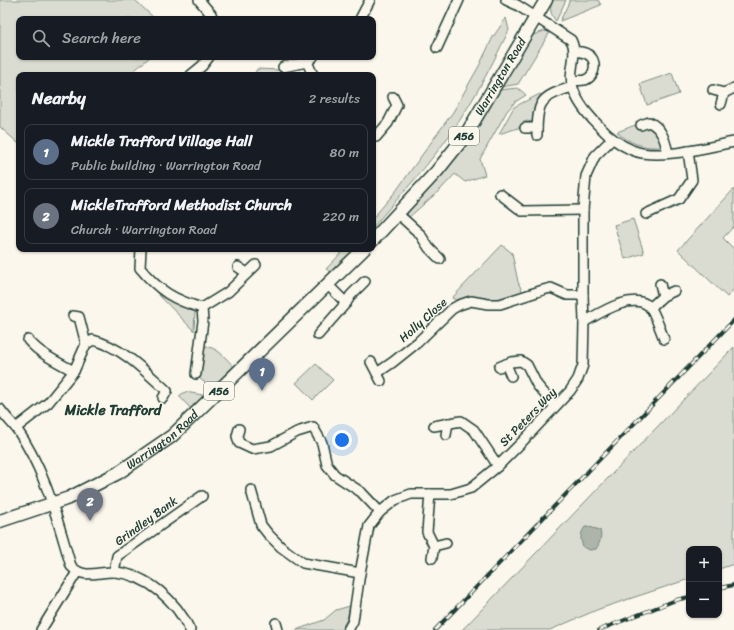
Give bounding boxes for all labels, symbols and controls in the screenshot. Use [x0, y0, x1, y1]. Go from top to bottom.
search box [16, 16, 376, 60]
text: Search here [62, 25, 141, 51]
icon: search [30, 27, 52, 49]
street label: Warrington Road [468, 32, 533, 120]
text: Nearby [32, 83, 86, 113]
text: 2 results [309, 87, 360, 110]
road number: A56 [449, 127, 479, 145]
text: Mickle Trafford Village Hall [71, 128, 252, 154]
text: 1 [43, 141, 49, 164]
text: 80 m [330, 141, 359, 164]
text: Public building · Warrington Road [71, 154, 261, 177]
text: MickleTrafford Methodist Church [71, 192, 292, 218]
text: 2 [42, 205, 50, 228]
text: 220 m [322, 205, 359, 228]
text: Church · Warrington Road [71, 218, 217, 241]
street label: Holly Close [394, 292, 452, 348]
pin: 1 [249, 358, 275, 391]
road number: A56 [204, 382, 234, 400]
street label: St Peters Way [494, 382, 563, 452]
district label: Mickle Trafford [64, 398, 163, 423]
street label: Warrington Road [121, 403, 205, 476]
your location [332, 430, 352, 450]
pin: 2 [77, 488, 103, 521]
street label: Grindley Bank [110, 490, 183, 552]
map controls [686, 546, 722, 618]
button: + [686, 546, 722, 582]
button: − [686, 582, 722, 618]

